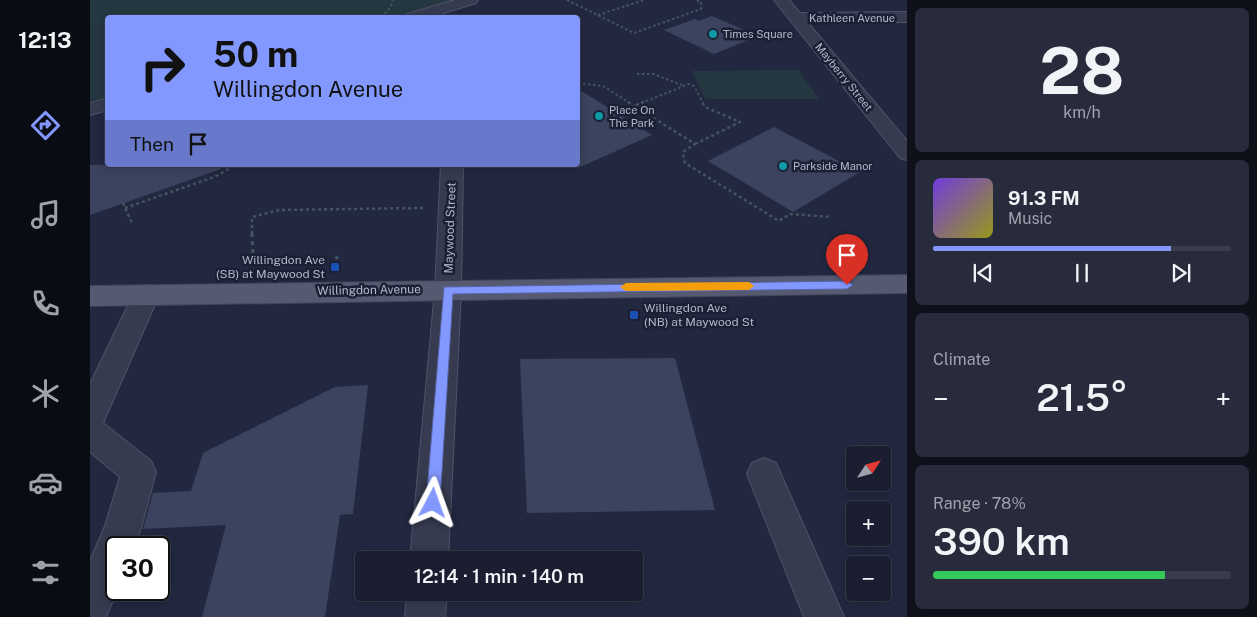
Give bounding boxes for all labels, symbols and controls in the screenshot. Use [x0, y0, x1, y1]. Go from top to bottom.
street label: Kathleen Avenue [809, 12, 895, 24]
text: 12:13 [18, 27, 72, 53]
marker: Times Square [707, 28, 719, 40]
place label: Times Square [723, 28, 793, 40]
text: 28 [1040, 32, 1124, 109]
text: 50 m [213, 34, 298, 75]
icon: right [130, 35, 195, 100]
street label: Mayberry Street [813, 41, 875, 113]
text: Willingdon Avenue [213, 76, 403, 102]
text: km/h [1063, 103, 1101, 122]
place label: Place On The Park [609, 104, 654, 129]
icon: directions [28, 108, 63, 143]
marker: Place On The Park [593, 110, 605, 122]
icon: arrive [184, 130, 212, 158]
text: Then [130, 133, 174, 155]
marker: Parkside Manor [777, 160, 789, 172]
place label: Parkside Manor [793, 160, 873, 172]
street label: Maywood Street [441, 182, 459, 274]
text: 91.3 FM [1008, 187, 1080, 209]
icon: music [28, 197, 63, 232]
text: Music [1008, 209, 1052, 228]
pin [826, 234, 868, 285]
icon: arrive [833, 241, 861, 269]
place label: Willingdon Ave (SB) at Maywood St [216, 253, 325, 281]
icon: previous [969, 259, 997, 287]
icon: pause [1068, 259, 1096, 287]
icon: next [1167, 259, 1195, 287]
marker: Willingdon Ave (SB) at Maywood St [329, 261, 341, 273]
street label: Willingdon Avenue [317, 282, 421, 298]
icon: phone [28, 286, 63, 321]
place label: Willingdon Ave (NB) at Maywood St [644, 301, 754, 329]
marker: Willingdon Ave (NB) at Maywood St [628, 309, 640, 321]
text: Climate [933, 350, 990, 369]
text: 21.5° [1036, 375, 1128, 420]
icon: climate [28, 376, 63, 411]
text: − [933, 382, 949, 415]
text: + [1215, 382, 1231, 415]
north arrow [846, 446, 891, 491]
map controls [846, 446, 891, 601]
icon: car [28, 465, 63, 500]
position arrow [406, 476, 458, 528]
text: Range · 78% [933, 494, 1026, 513]
button: + [846, 501, 891, 546]
text: 390 km [933, 519, 1070, 564]
speed limit sign: 30 [105, 536, 170, 601]
icon: filters [28, 555, 63, 590]
button: − [846, 556, 891, 601]
text: 12:14 · 1 min · 140 m [414, 565, 584, 587]

